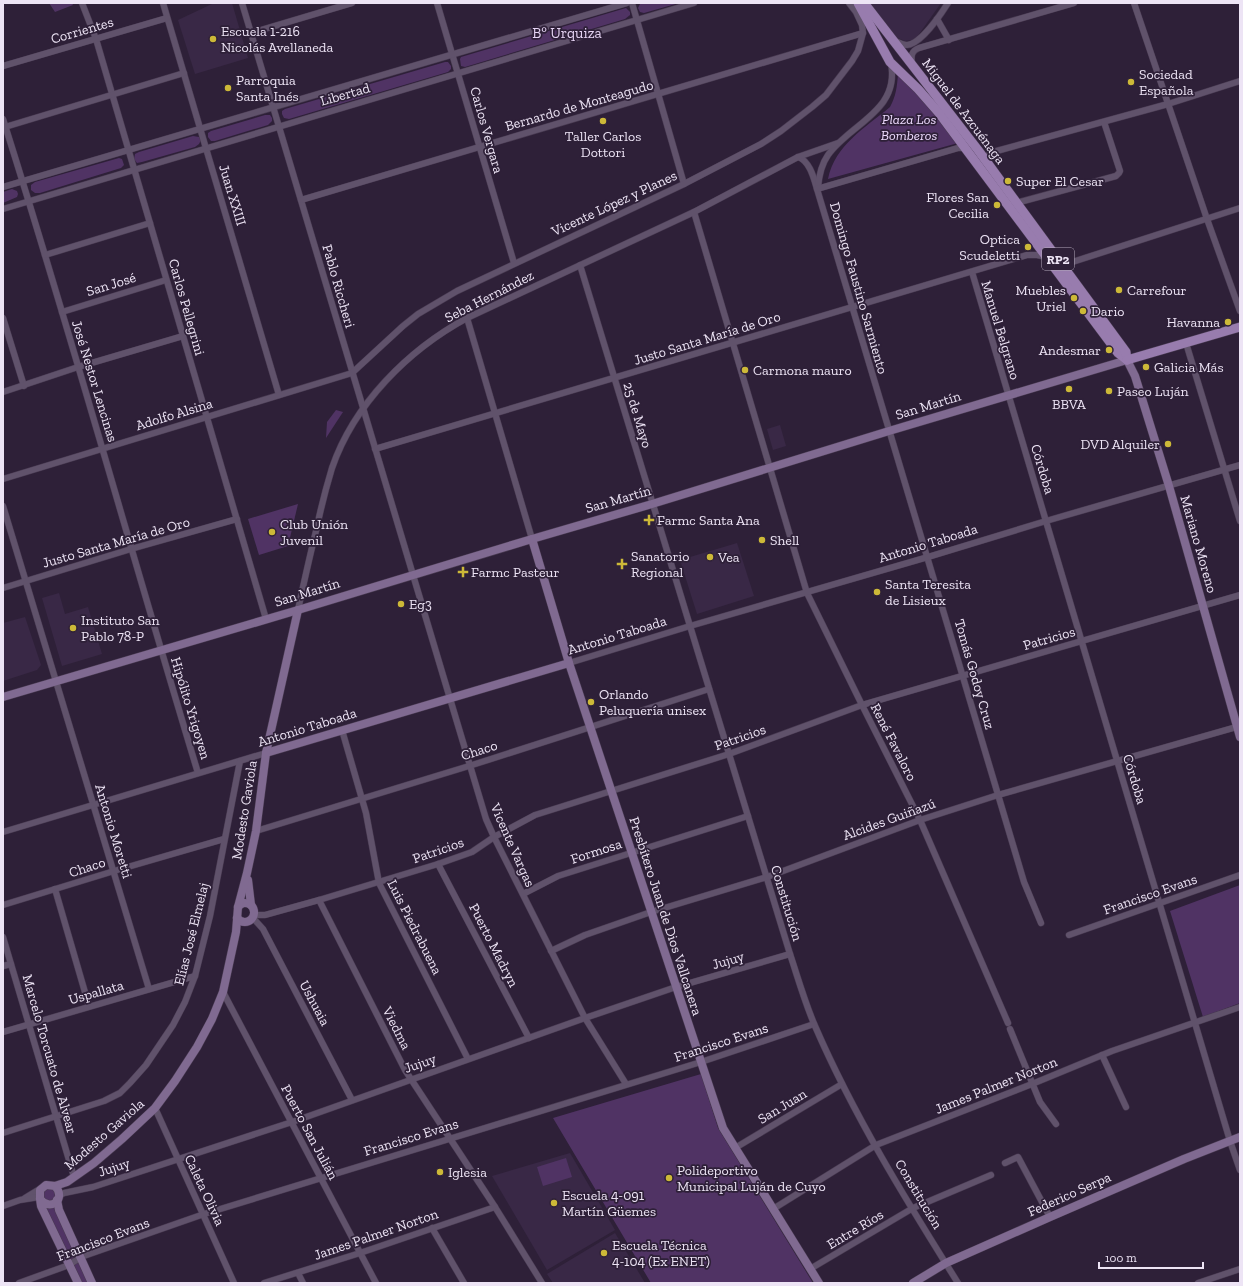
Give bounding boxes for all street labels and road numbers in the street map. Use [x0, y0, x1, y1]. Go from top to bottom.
street label: Corrientes [49, 13, 115, 48]
street label: Miguel de Azcuénaga [918, 55, 1009, 168]
street label: Bernardo de Monteagudo [503, 76, 655, 135]
street label: Libertad [318, 79, 372, 110]
street label: Carlos Vergara [466, 85, 507, 175]
street label: Juan XXIII [215, 163, 250, 228]
street label: Vicente López y Planes [548, 167, 680, 240]
street label: Domingo Faustino Sarmiento [826, 200, 891, 376]
street label: Pablo Riccheri [318, 242, 359, 330]
road number: RP2 [1042, 248, 1074, 270]
street label: Carlos Pellegrini [165, 257, 208, 357]
street label: Seba Hernández [442, 266, 537, 326]
street label: San José [84, 269, 138, 300]
street label: Manuel Belgrano [977, 279, 1024, 382]
street label: Justo Santa María de Oro [632, 308, 783, 369]
street label: José Nestor Lencinas [68, 318, 121, 444]
street label: 25 de Mayo [619, 380, 656, 450]
street label: San Martín [893, 387, 963, 423]
street label: Adolfo Alsina [134, 395, 215, 434]
street label: Córdoba [1027, 442, 1058, 496]
street label: San Martín [583, 482, 653, 517]
street label: Mariano Moreno [1176, 493, 1221, 595]
street label: Justo Santa María de Oro [41, 513, 192, 572]
street label: Antonio Taboada [877, 520, 980, 567]
street label: San Martín [272, 574, 342, 610]
street label: Antonio Taboada [566, 612, 669, 659]
street label: Tomás Godoy Cruz [951, 617, 999, 732]
street label: Patricios [1021, 623, 1077, 654]
street label: Hipólito Yrigoyen [167, 655, 214, 761]
street label: René Favaloro [867, 701, 920, 784]
street label: Antonio Taboada [256, 704, 359, 751]
street label: Patricios [712, 721, 768, 754]
street label: Chaco [459, 737, 500, 764]
street label: Córdoba [1119, 752, 1150, 806]
street label: Modesto Gaviola [228, 759, 261, 861]
street label: Antonio Moretti [91, 782, 136, 880]
street label: Alcides Guiñazú [841, 795, 938, 844]
street label: Vicente Vargas [486, 800, 539, 890]
street label: Presbítero Juan de Dios Vallcanera [625, 815, 706, 1018]
street label: Patricios [410, 834, 466, 867]
street label: Formosa [568, 835, 624, 868]
street label: Chaco [67, 854, 108, 881]
street label: Constitución [767, 863, 806, 943]
street label: Francisco Evans [1101, 870, 1199, 918]
street label: Luis Piedrabuena [383, 877, 446, 978]
street label: Elías José Elmelaj [170, 881, 212, 987]
street label: Puerto Madryn [465, 901, 522, 990]
street label: Jujuy [710, 948, 747, 973]
street label: Marcelo Torcuato de Alvear [19, 973, 80, 1136]
street label: Uspallata [67, 976, 126, 1008]
street label: Ushuaia [296, 978, 334, 1029]
street label: Viedma [378, 1003, 415, 1053]
street label: Francisco Evans [672, 1019, 770, 1066]
street label: Jujuy [402, 1050, 439, 1077]
street label: James Palmer Norton [933, 1053, 1060, 1118]
street label: Puerto San Julián [277, 1082, 342, 1183]
street label: San Juan [755, 1085, 810, 1128]
street label: Modesto Gaviola [61, 1095, 148, 1174]
street label: Francisco Evans [362, 1115, 461, 1160]
street label: Caleta Olivia [181, 1152, 229, 1229]
street label: Jujuy [96, 1154, 133, 1181]
street label: Constitución [891, 1156, 946, 1232]
street label: Federico Serpa [1025, 1168, 1114, 1220]
street label: James Palmer Norton [312, 1205, 440, 1264]
street label: Entre Ríos [824, 1206, 887, 1253]
street label: Francisco Evans [54, 1214, 152, 1265]

